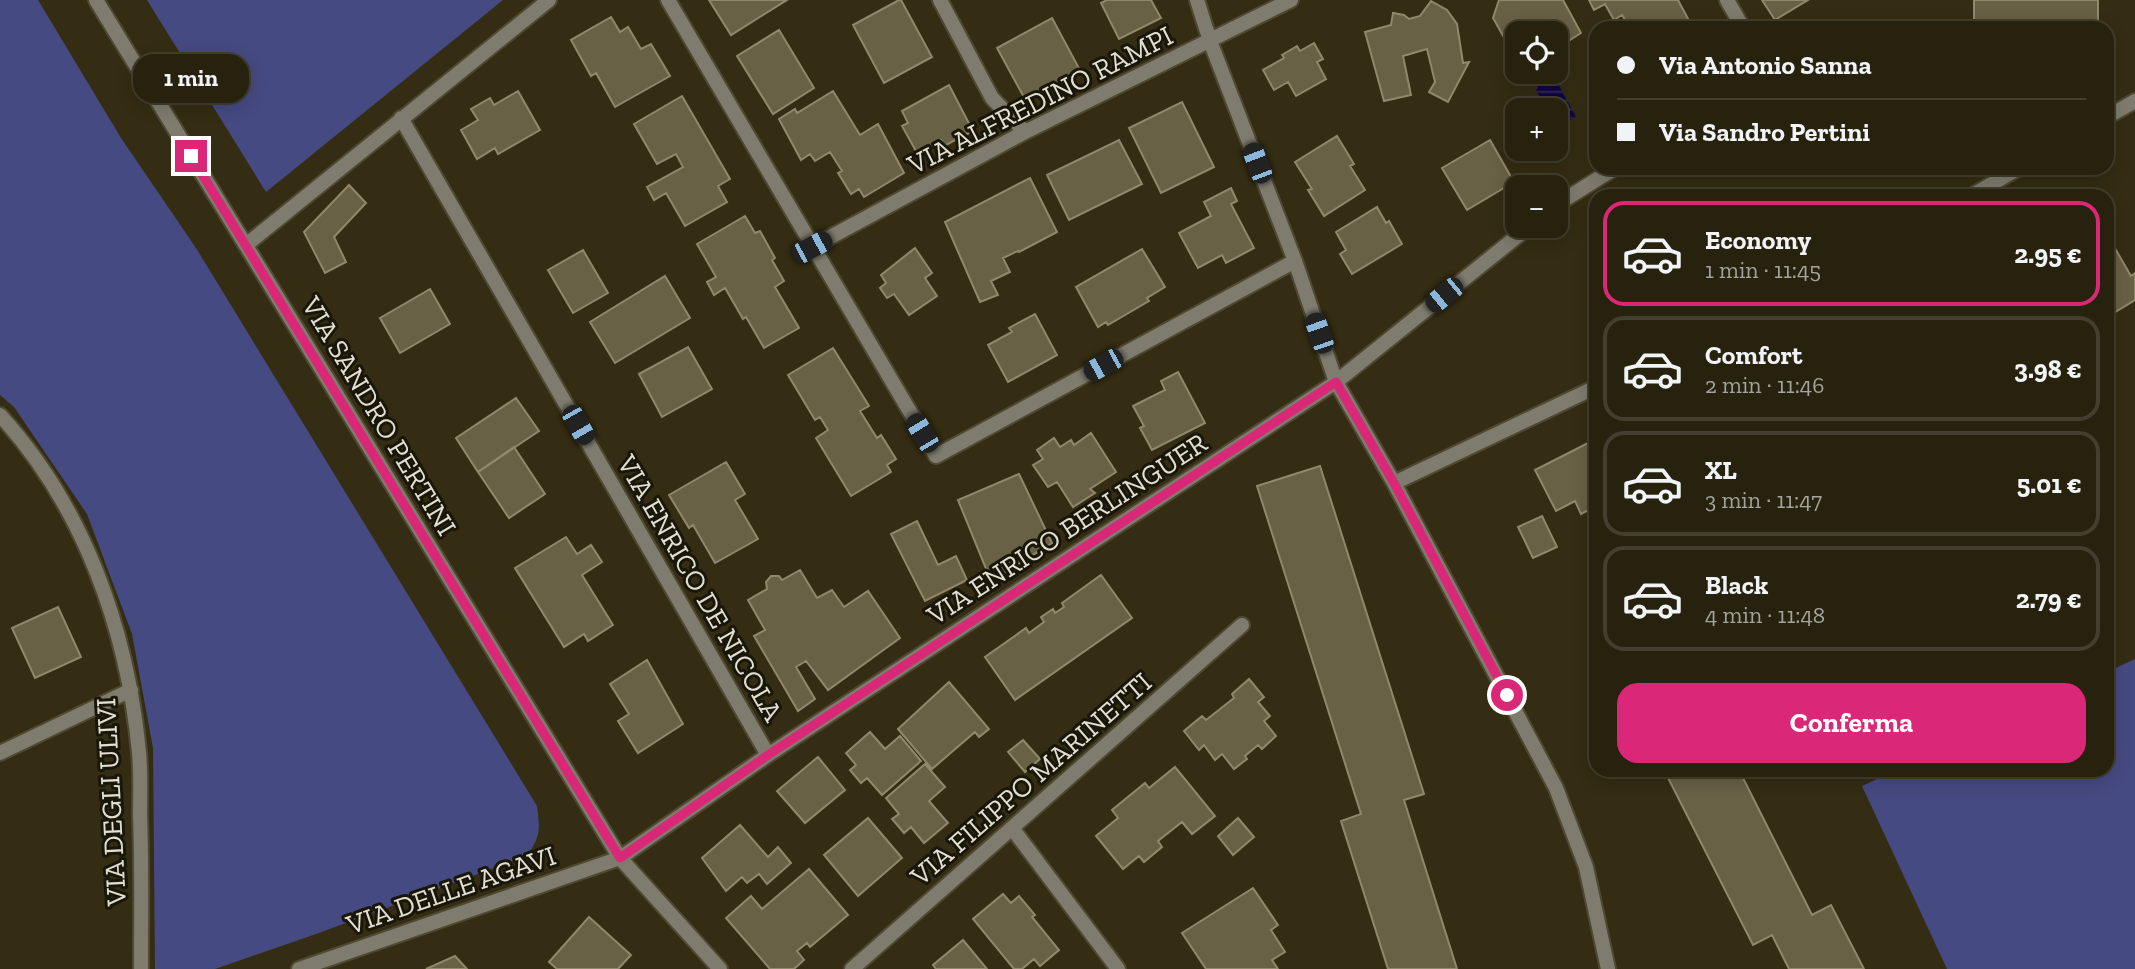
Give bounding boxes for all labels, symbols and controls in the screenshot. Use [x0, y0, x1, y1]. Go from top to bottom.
street label: VIA ALFREDINO RAMPI [901, 19, 1178, 182]
map controls [1505, 21, 1568, 238]
button: locate [1505, 21, 1568, 84]
text: Via Antonio Sanna [1659, 49, 1872, 81]
callout: 1 min [133, 54, 249, 104]
text: 1 min [164, 64, 218, 92]
button: + [1505, 98, 1568, 161]
text: Via Sandro Pertini [1659, 116, 1870, 148]
route end [175, 140, 207, 172]
car [1240, 140, 1275, 186]
button: − [1505, 175, 1568, 238]
icon: car [1621, 222, 1684, 285]
text: Economy [1705, 224, 1811, 256]
car [789, 228, 836, 266]
text: 2.95 € [2014, 238, 2082, 270]
text: 1 min · 11:45 [1705, 256, 1821, 284]
car [1422, 274, 1467, 316]
street label: VIA SANDRO PERTINI [294, 290, 463, 541]
car [1303, 310, 1336, 356]
icon: car [1621, 337, 1684, 400]
text: Comfort [1705, 339, 1802, 371]
car [1080, 346, 1127, 384]
text: 3.98 € [2014, 353, 2082, 385]
text: 2 min · 11:46 [1705, 371, 1825, 399]
car [559, 402, 598, 448]
car [903, 410, 942, 456]
street label: VIA ENRICO BERLINGUER [920, 426, 1213, 632]
street label: VIA ENRICO DE NICOLA [610, 448, 790, 728]
icon: car [1621, 452, 1684, 515]
text: XL [1705, 454, 1737, 486]
text: 5.01 € [2017, 468, 2082, 500]
text: 3 min · 11:47 [1705, 486, 1822, 514]
icon: car [1621, 567, 1684, 630]
text: Black [1705, 569, 1768, 601]
text: 2.79 € [2016, 583, 2082, 615]
text: 4 min · 11:48 [1705, 601, 1825, 629]
street label: VIA FILIPPO MARINETTI [903, 665, 1158, 893]
route start [1491, 679, 1523, 711]
button: Conferma [1617, 683, 2086, 763]
street label: VIA DEGLI ULIVI [89, 697, 133, 908]
street label: VIA DELLE AGAVI [341, 839, 560, 942]

